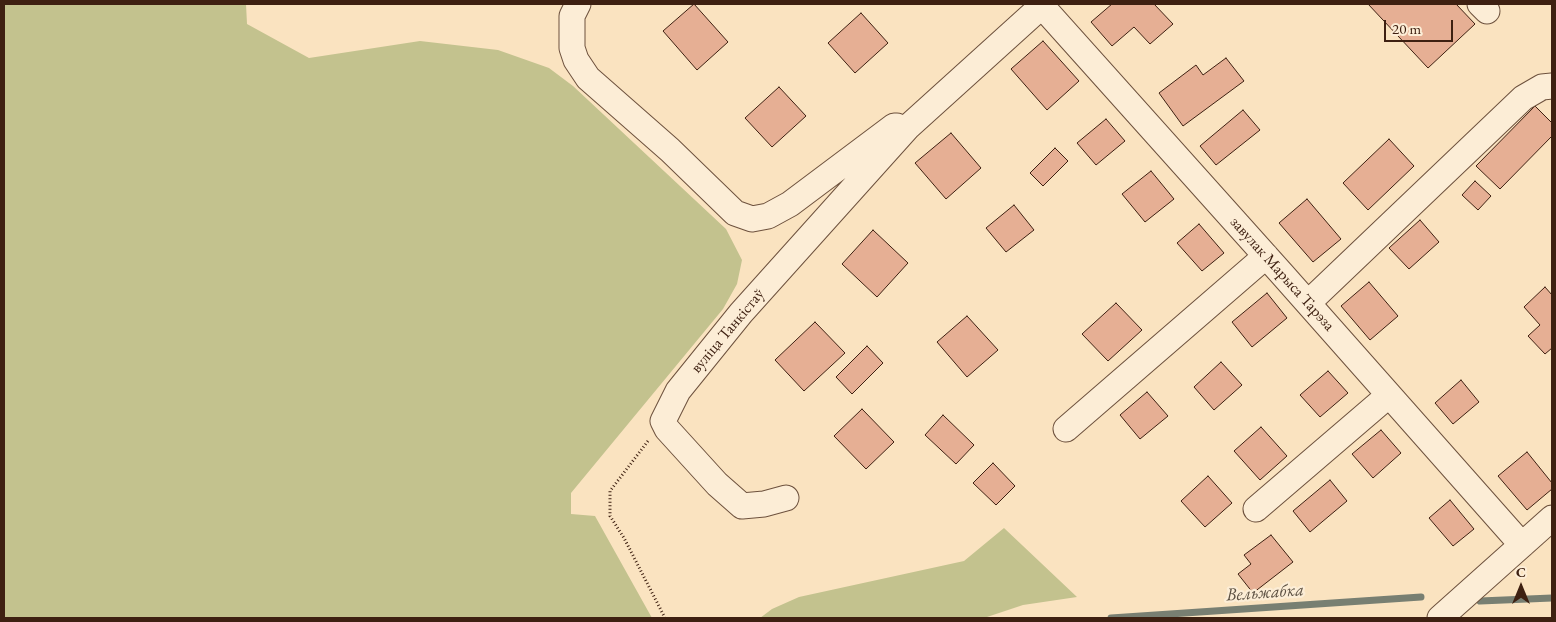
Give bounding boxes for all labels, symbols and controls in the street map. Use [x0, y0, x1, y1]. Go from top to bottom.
scale bar [1386, 10, 1455, 42]
text: 20 m [1392, 19, 1421, 38]
street label: завулак Марыса Тарэза [1226, 213, 1338, 335]
street label: вуліца Танкістаў [687, 285, 769, 377]
north arrow [1496, 562, 1546, 612]
text: С [1516, 563, 1526, 581]
water label: Вельжабка [1225, 580, 1305, 606]

